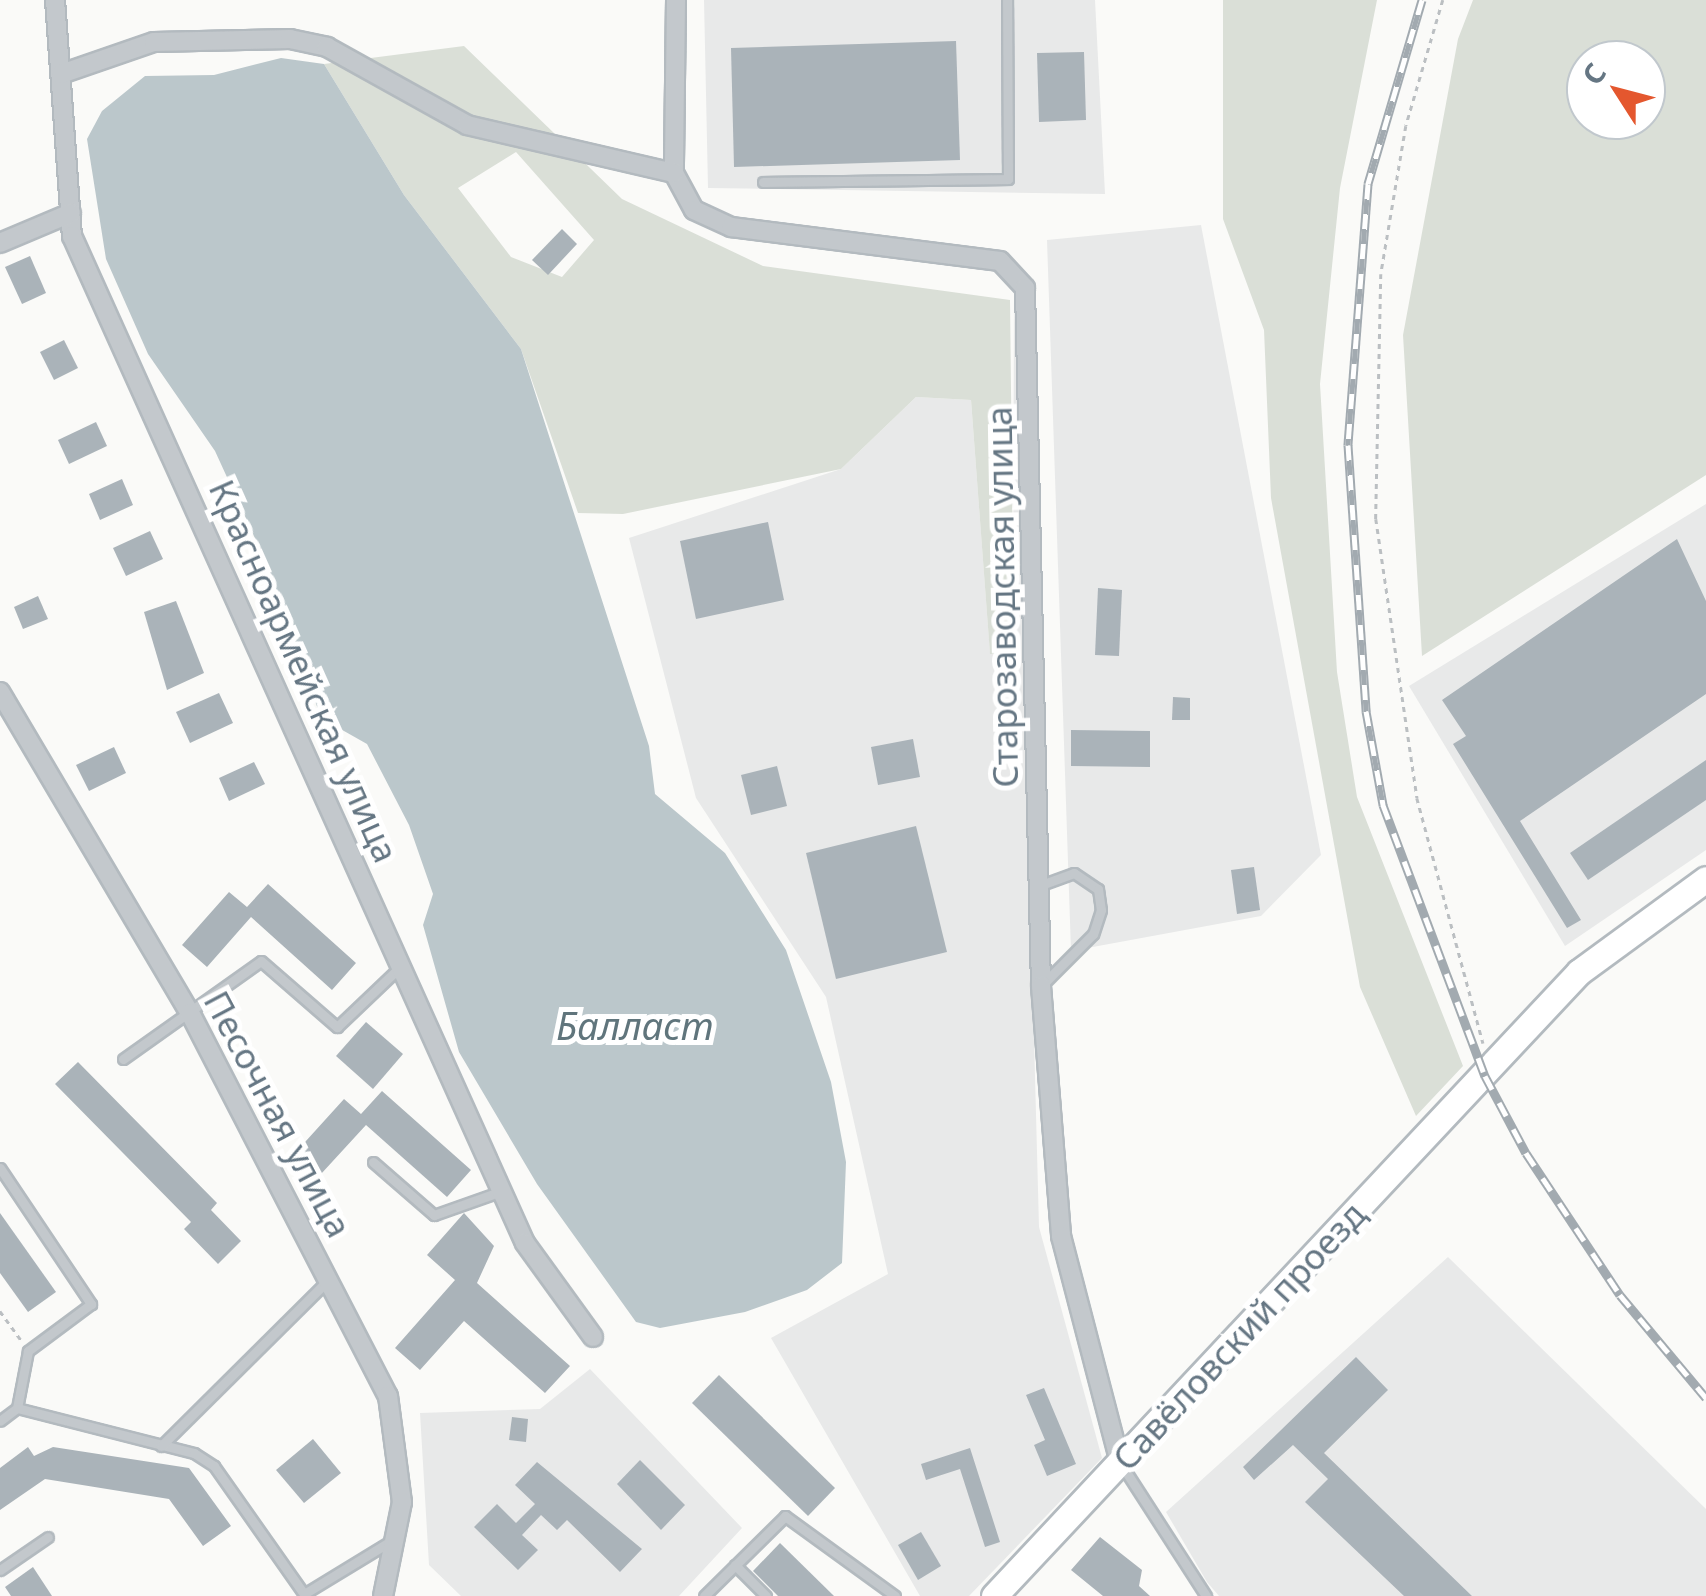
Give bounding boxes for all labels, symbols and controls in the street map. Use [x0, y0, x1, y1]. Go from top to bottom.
north arrow [1566, 40, 1666, 140]
text: С [1573, 55, 1614, 92]
street label: Старозаводская улица [978, 406, 1026, 788]
street label: Красноармейская улица [201, 473, 407, 869]
street label: Песочная улица [196, 984, 360, 1244]
water label: Балласт [556, 1003, 714, 1049]
street label: Савёловский проезд [1104, 1193, 1374, 1479]

